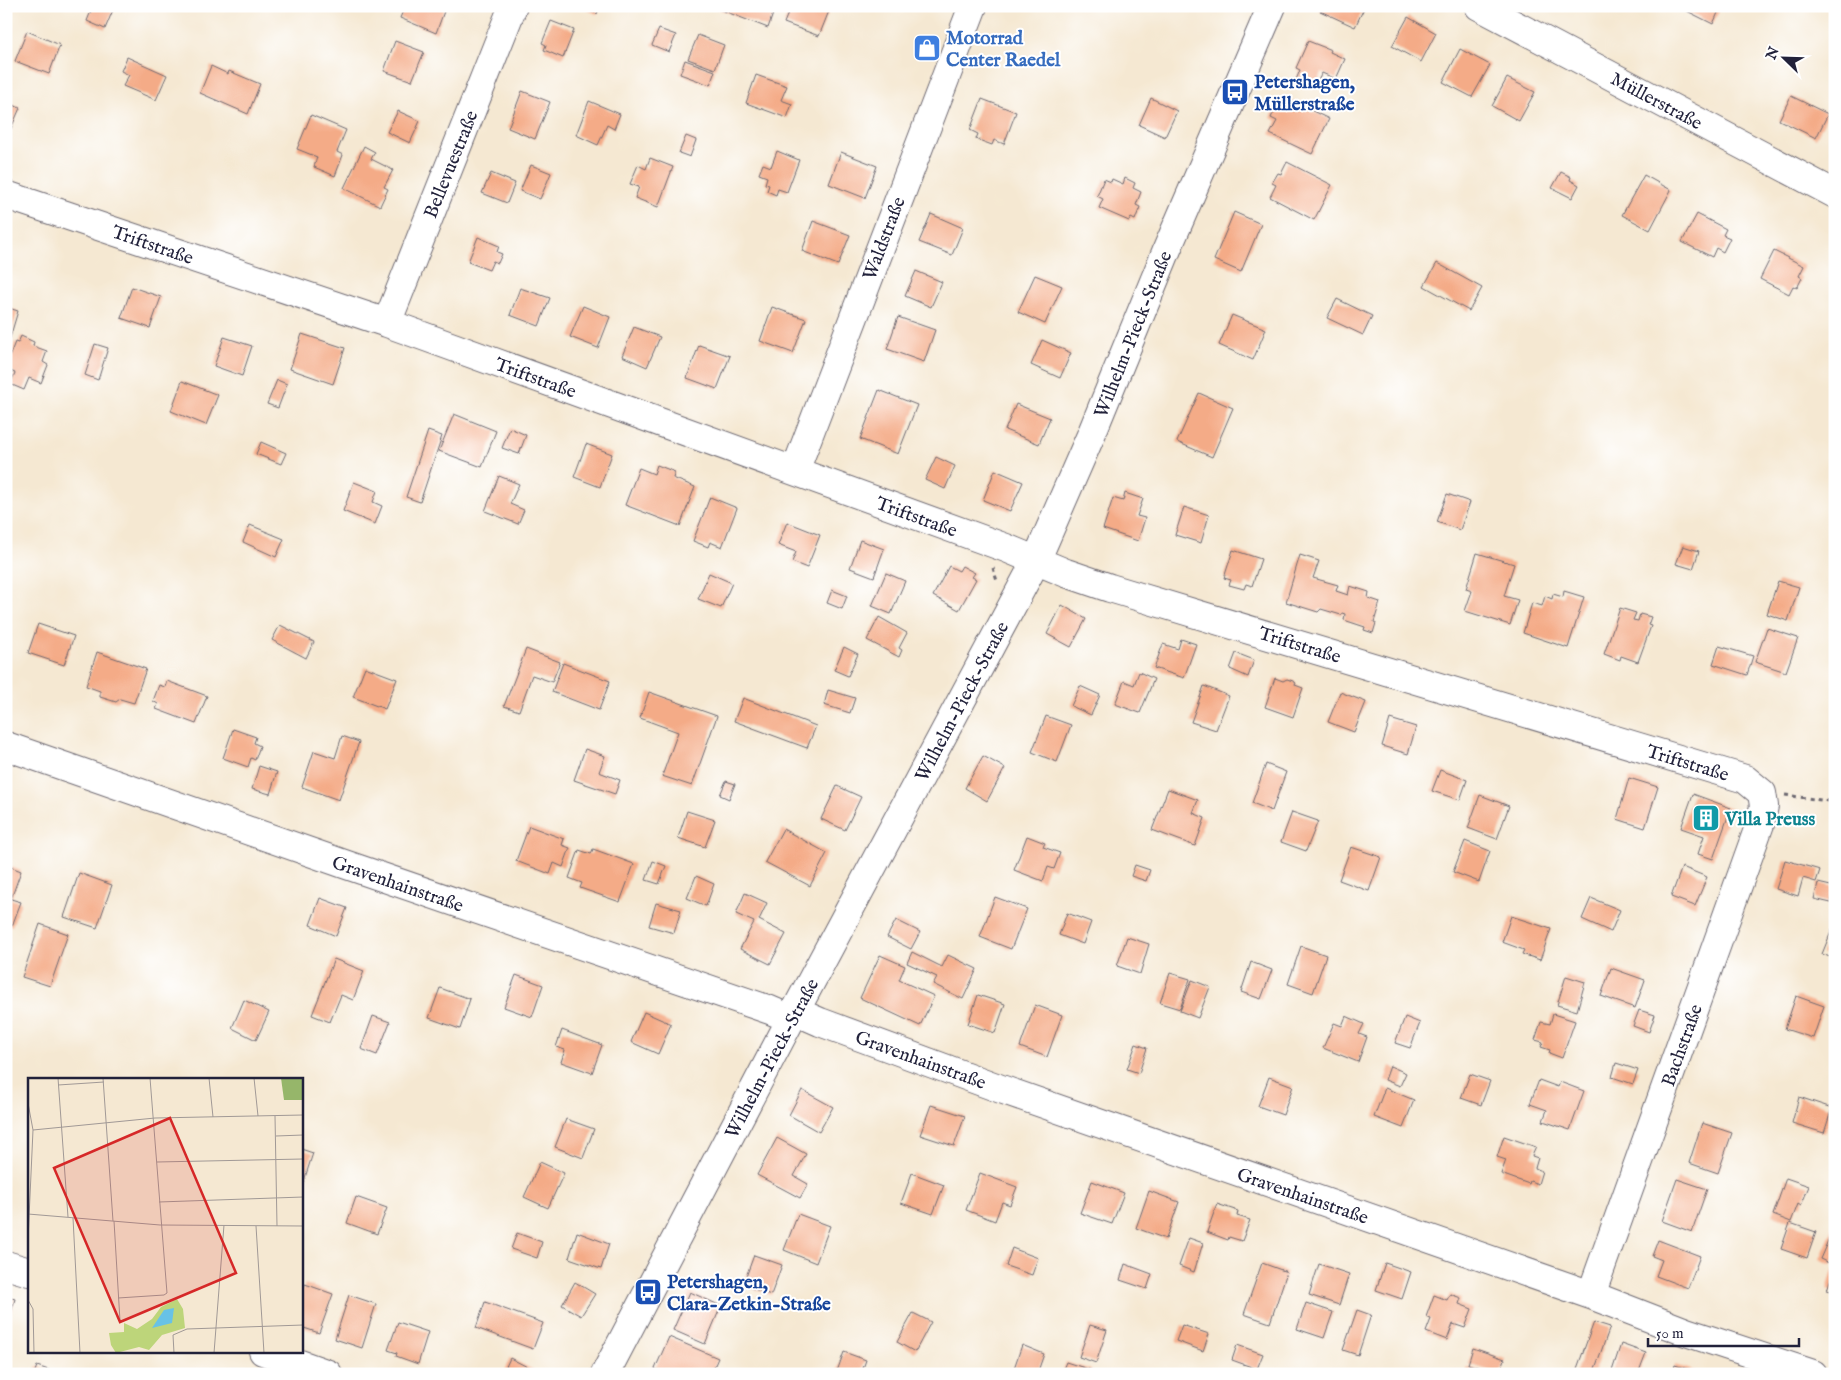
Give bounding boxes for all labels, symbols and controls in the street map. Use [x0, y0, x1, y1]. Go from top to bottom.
place label: Motorrad Center Raedel [946, 27, 1061, 73]
north arrow [1758, 32, 1808, 82]
shop icon: Motorrad Center Raedel [912, 33, 942, 63]
text: N [1762, 44, 1784, 63]
street label: Müllerstraße [1606, 68, 1706, 136]
place label: Petershagen, Müllerstraße [1254, 71, 1355, 117]
bus stop icon: Petershagen, Müllerstraße [1220, 77, 1250, 107]
street label: Bellevuestraße [419, 107, 484, 222]
street label: Waldstraße [858, 193, 912, 284]
street label: Triftstraße [108, 221, 197, 271]
street label: Wilhelm-Pieck-Straße [1089, 248, 1178, 422]
street label: Triftstraße [491, 353, 580, 405]
street label: Triftstraße [872, 492, 961, 544]
street label: Wilhelm-Pieck-Straße [910, 618, 1015, 786]
street label: Triftstraße [1255, 622, 1344, 670]
street label: Triftstraße [1643, 740, 1732, 788]
building icon: Villa Preuss [1691, 803, 1721, 833]
place label: Villa Preuss [1724, 808, 1815, 832]
street label: Gravenhainstraße [328, 851, 467, 919]
street label: Wilhelm-Pieck-Straße [720, 975, 825, 1143]
street label: Bachstraße [1657, 1001, 1709, 1090]
street label: Gravenhainstraße [852, 1026, 989, 1096]
inset map [28, 1078, 302, 1352]
street label: Gravenhainstraße [1233, 1163, 1372, 1231]
place label: Petershagen, Clara-Zetkin-Straße [667, 1271, 831, 1317]
bus stop icon: Petershagen, Clara-Zetkin-Straße [633, 1277, 663, 1307]
scale bar [1648, 1315, 1800, 1347]
text: 50 m [1656, 1324, 1684, 1343]

